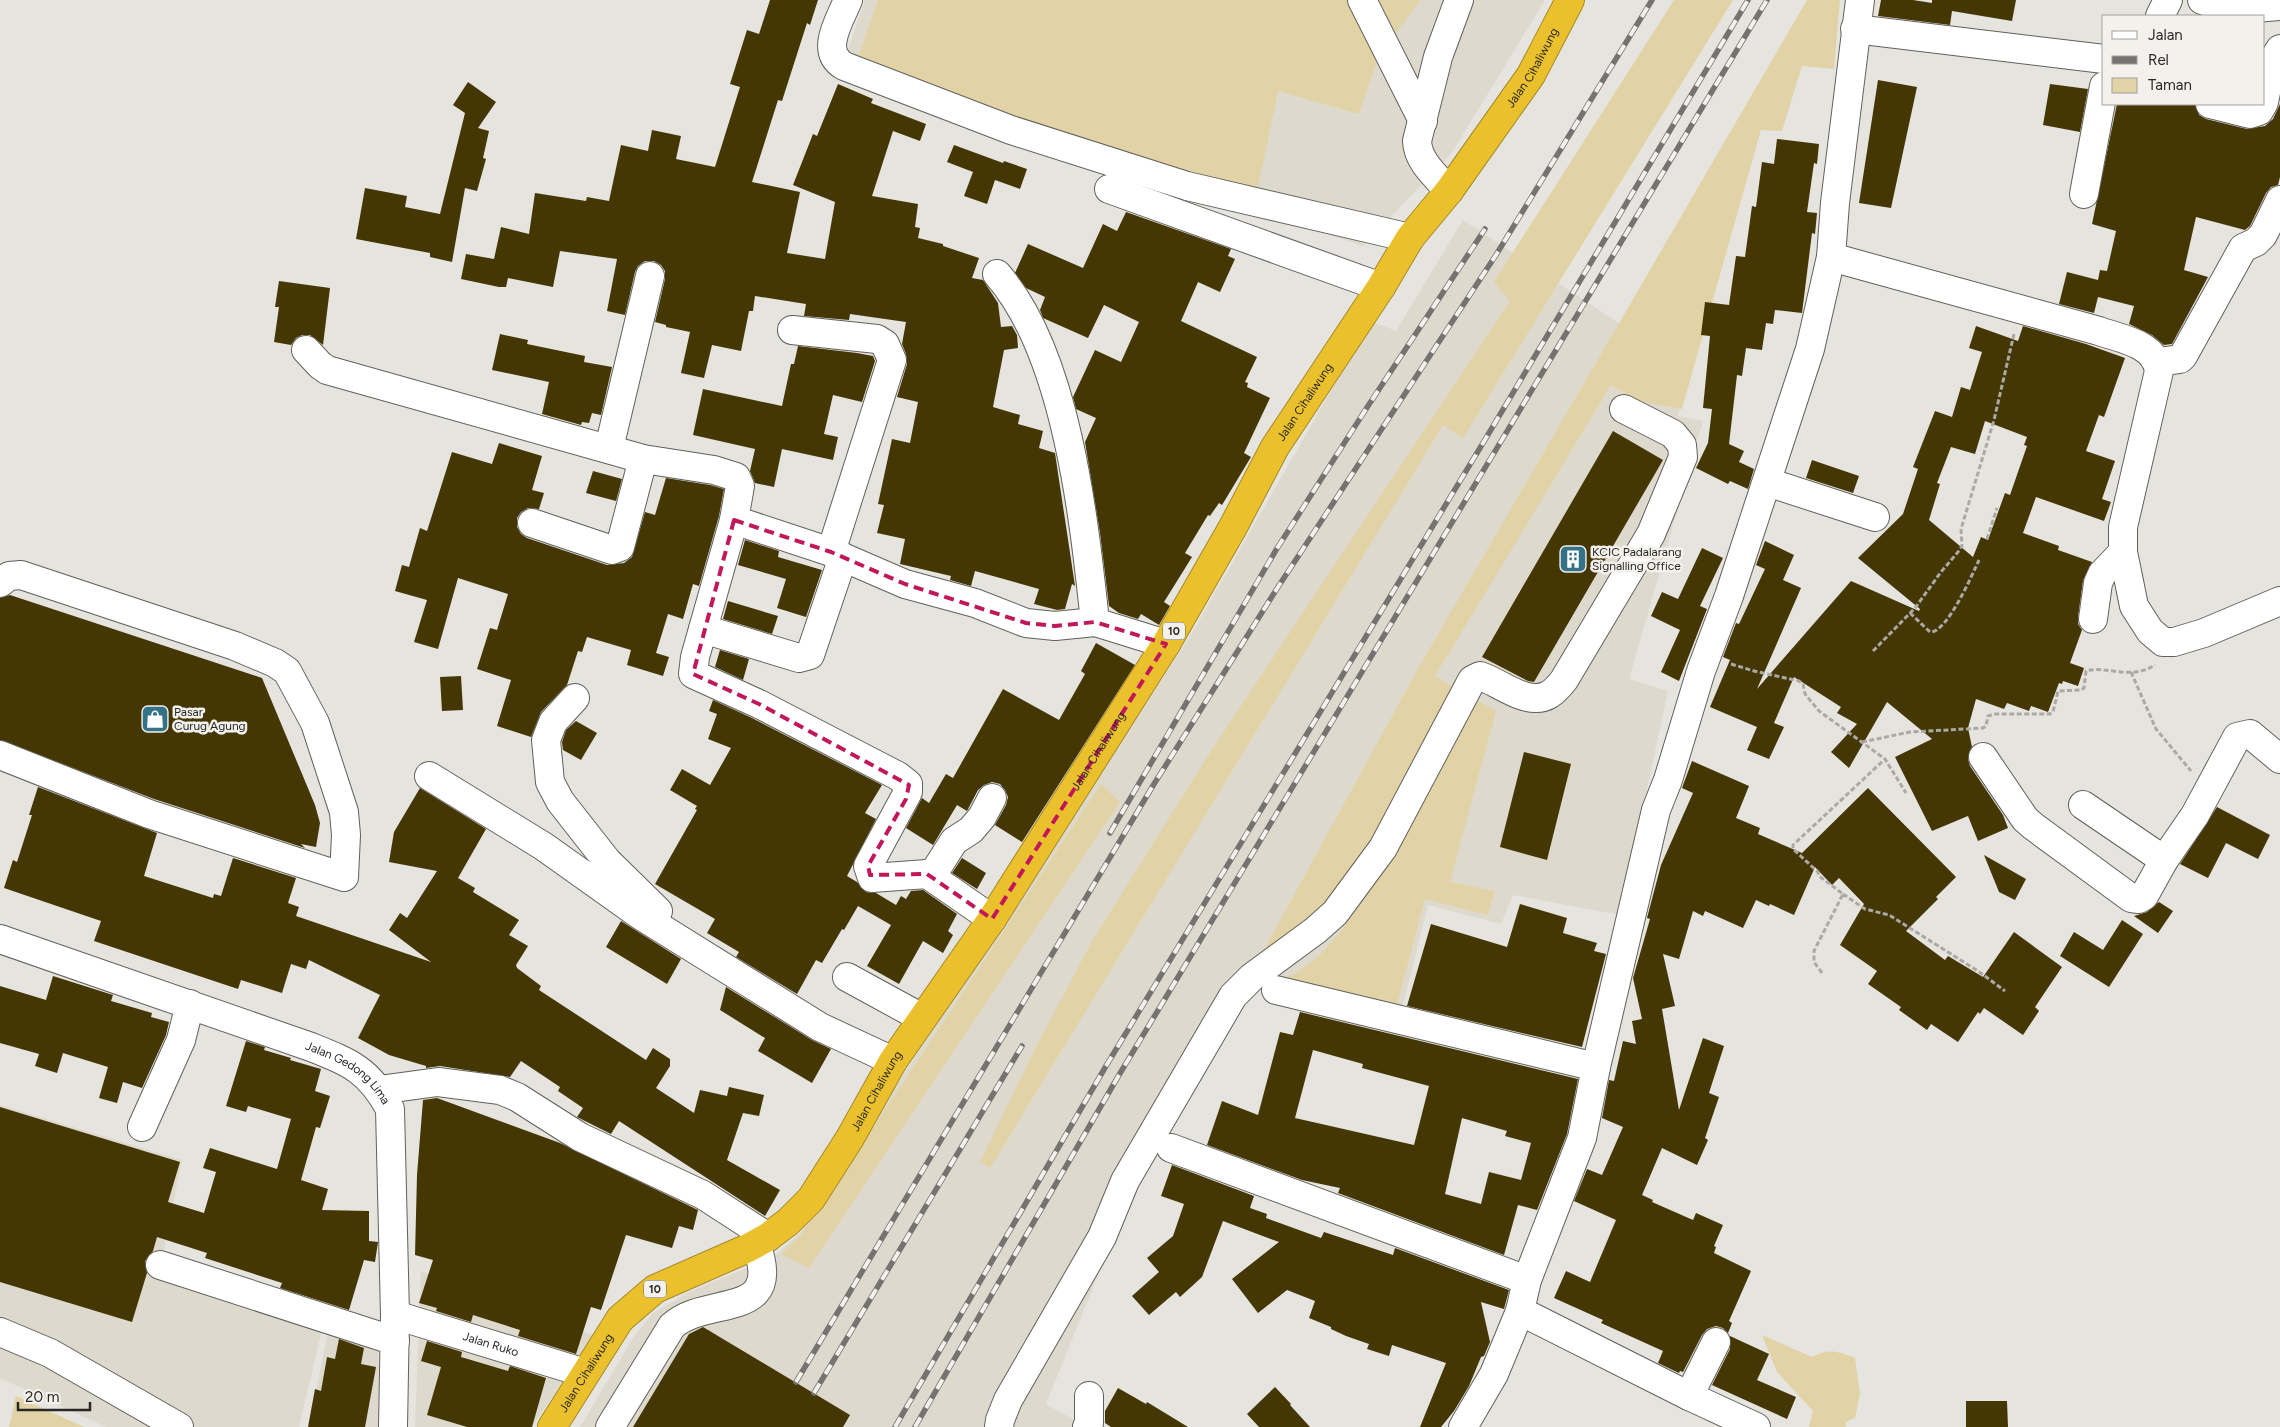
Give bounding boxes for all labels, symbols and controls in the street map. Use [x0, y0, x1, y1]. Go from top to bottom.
legend [2102, 15, 2265, 105]
street label: Jalan Cihaliwung [1503, 25, 1561, 110]
text: Jalan [2148, 26, 2183, 44]
text: Rel [2148, 51, 2169, 69]
text: Taman [2148, 76, 2192, 94]
street label: Jalan Cihaliwung [1274, 360, 1336, 444]
building icon: KCIC Padalarang Signalling Office [1558, 544, 1588, 574]
place label: KCIC Padalarang Signalling Office [1592, 545, 1682, 573]
road number: 10 [1163, 622, 1185, 640]
shop icon: Pasar Curug Agung [140, 704, 170, 734]
place label: Pasar Curug Agung [174, 705, 246, 733]
street label: Jalan Cihaliwung [1068, 709, 1128, 793]
street label: Jalan Gedong Lima [304, 1039, 393, 1107]
street label: Jalan Cihaliwung [848, 1048, 905, 1134]
road number: 10 [644, 1280, 666, 1298]
street label: Jalan Ruko [461, 1329, 520, 1359]
street label: Jalan Cihaliwung [556, 1331, 616, 1415]
scale bar [18, 1380, 90, 1412]
text: 20 m [25, 1388, 59, 1406]

